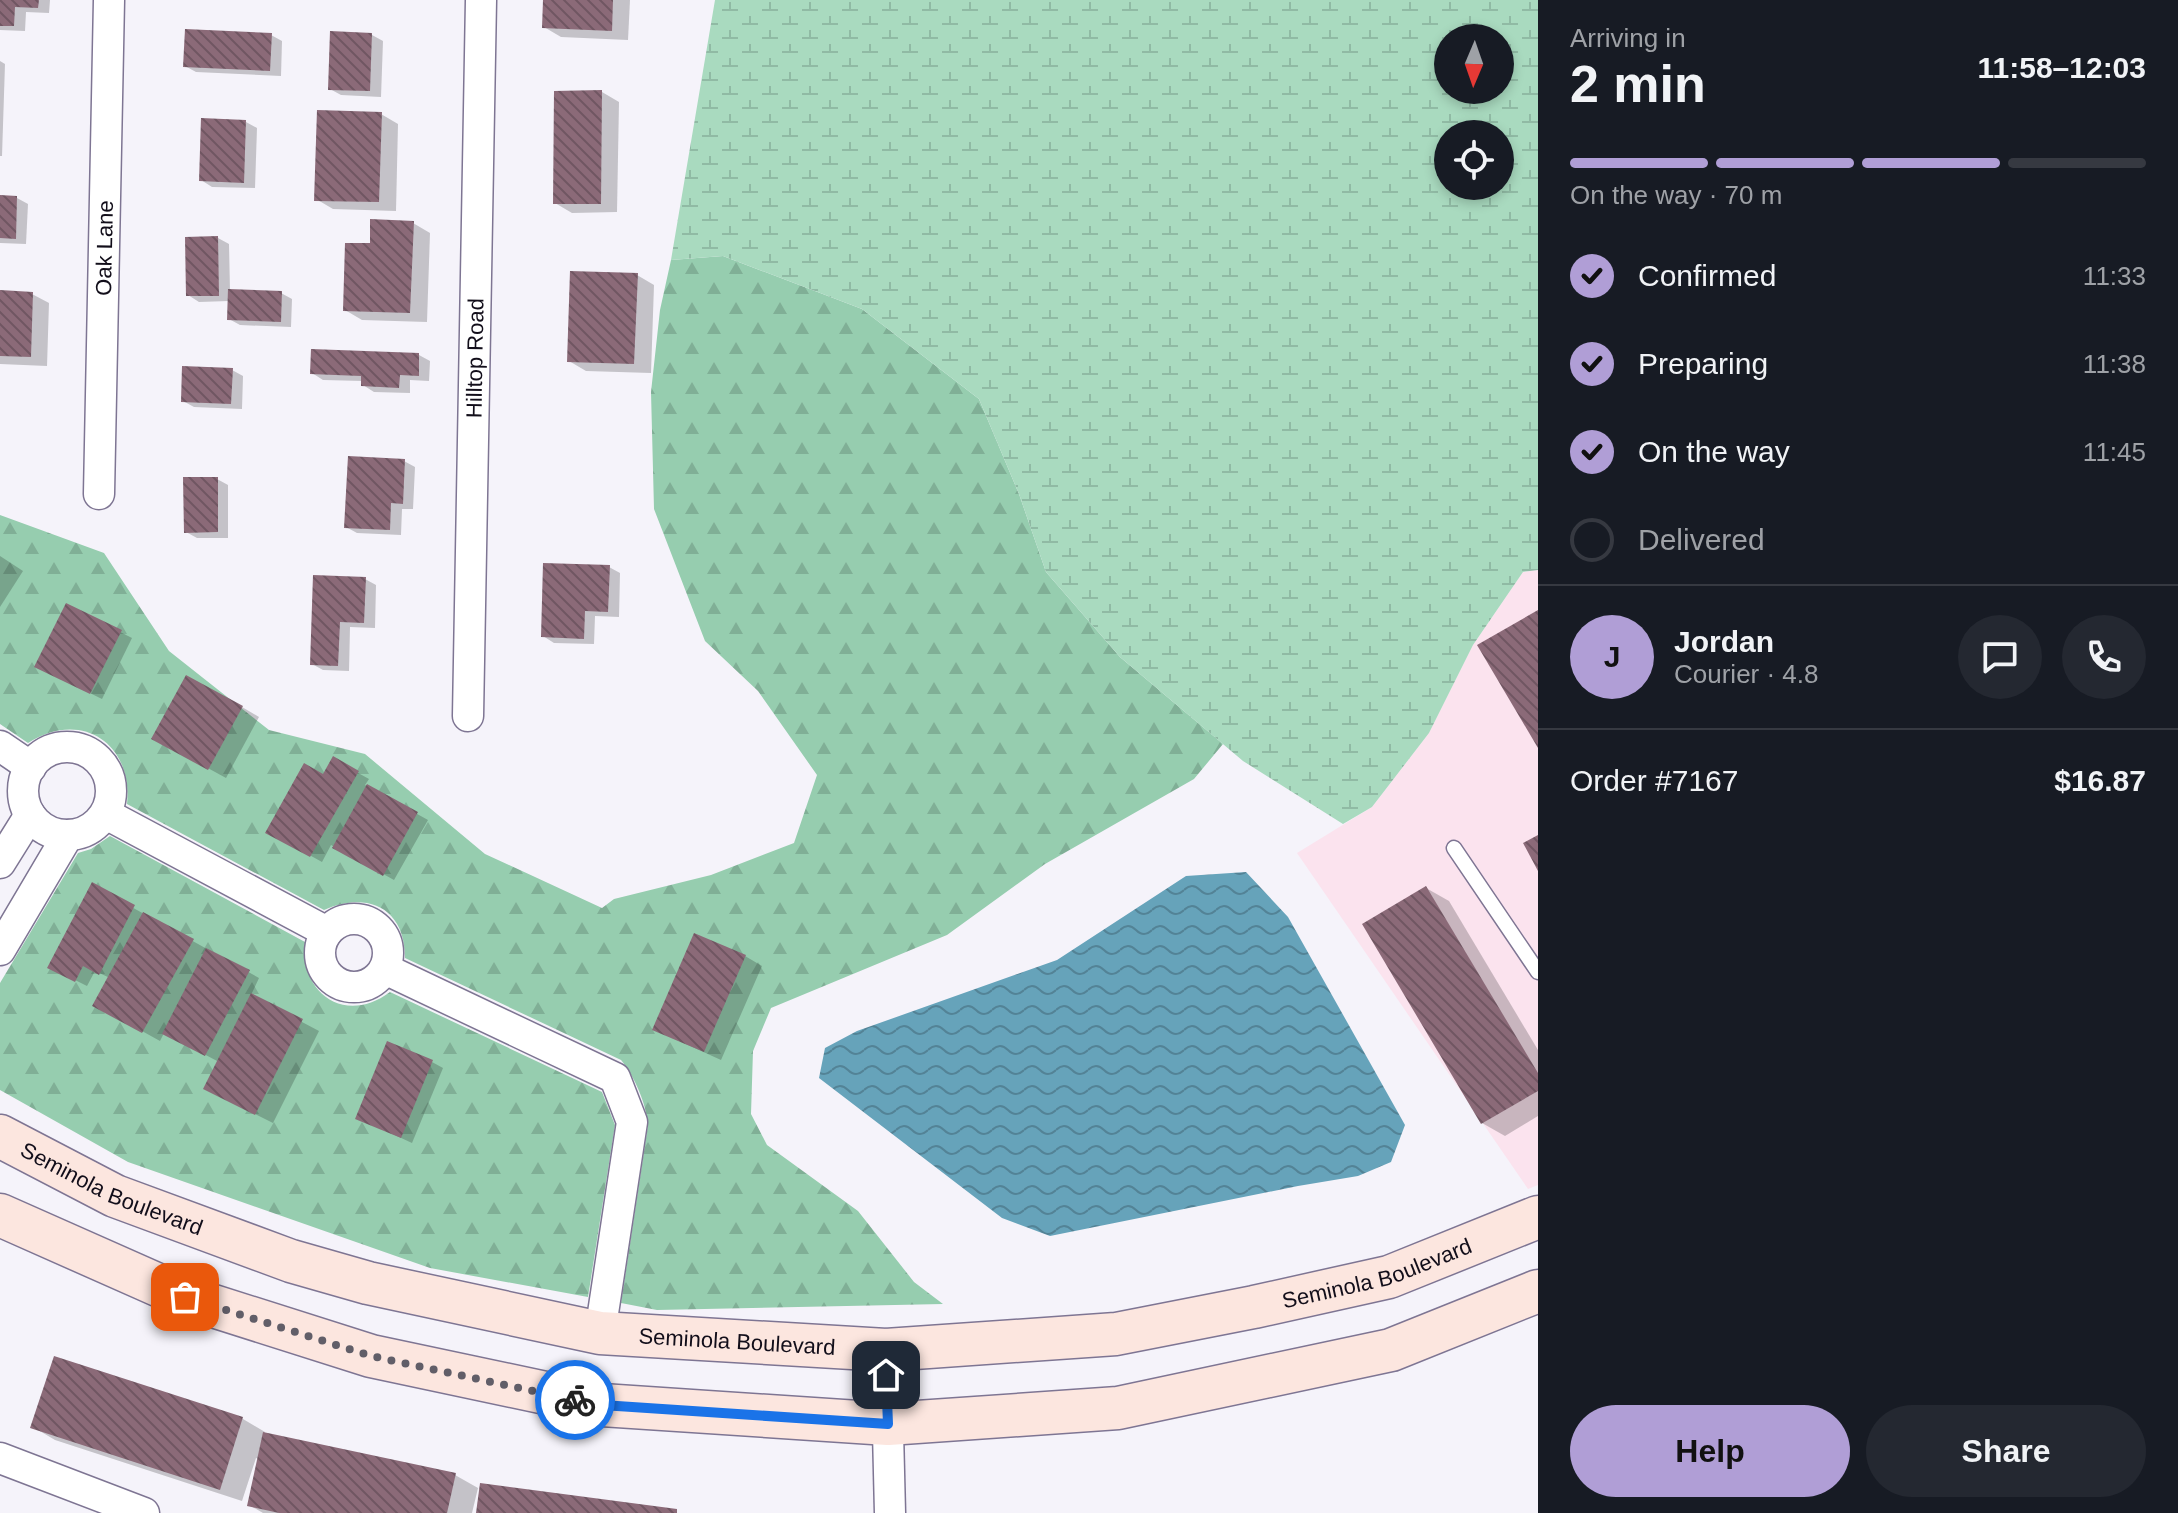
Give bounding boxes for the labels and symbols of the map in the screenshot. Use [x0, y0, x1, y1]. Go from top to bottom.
north arrow [1434, 24, 1514, 104]
street label: Oak Lane [91, 200, 117, 296]
street label: Hilltop Road [461, 298, 488, 418]
street label: Seminola Boulevard [17, 1137, 206, 1240]
street label: Seminola Boulevard [1280, 1233, 1475, 1313]
pin [151, 1263, 219, 1331]
street label: Seminola Boulevard [638, 1323, 836, 1359]
pin [852, 1341, 920, 1409]
courier [535, 1360, 615, 1440]

